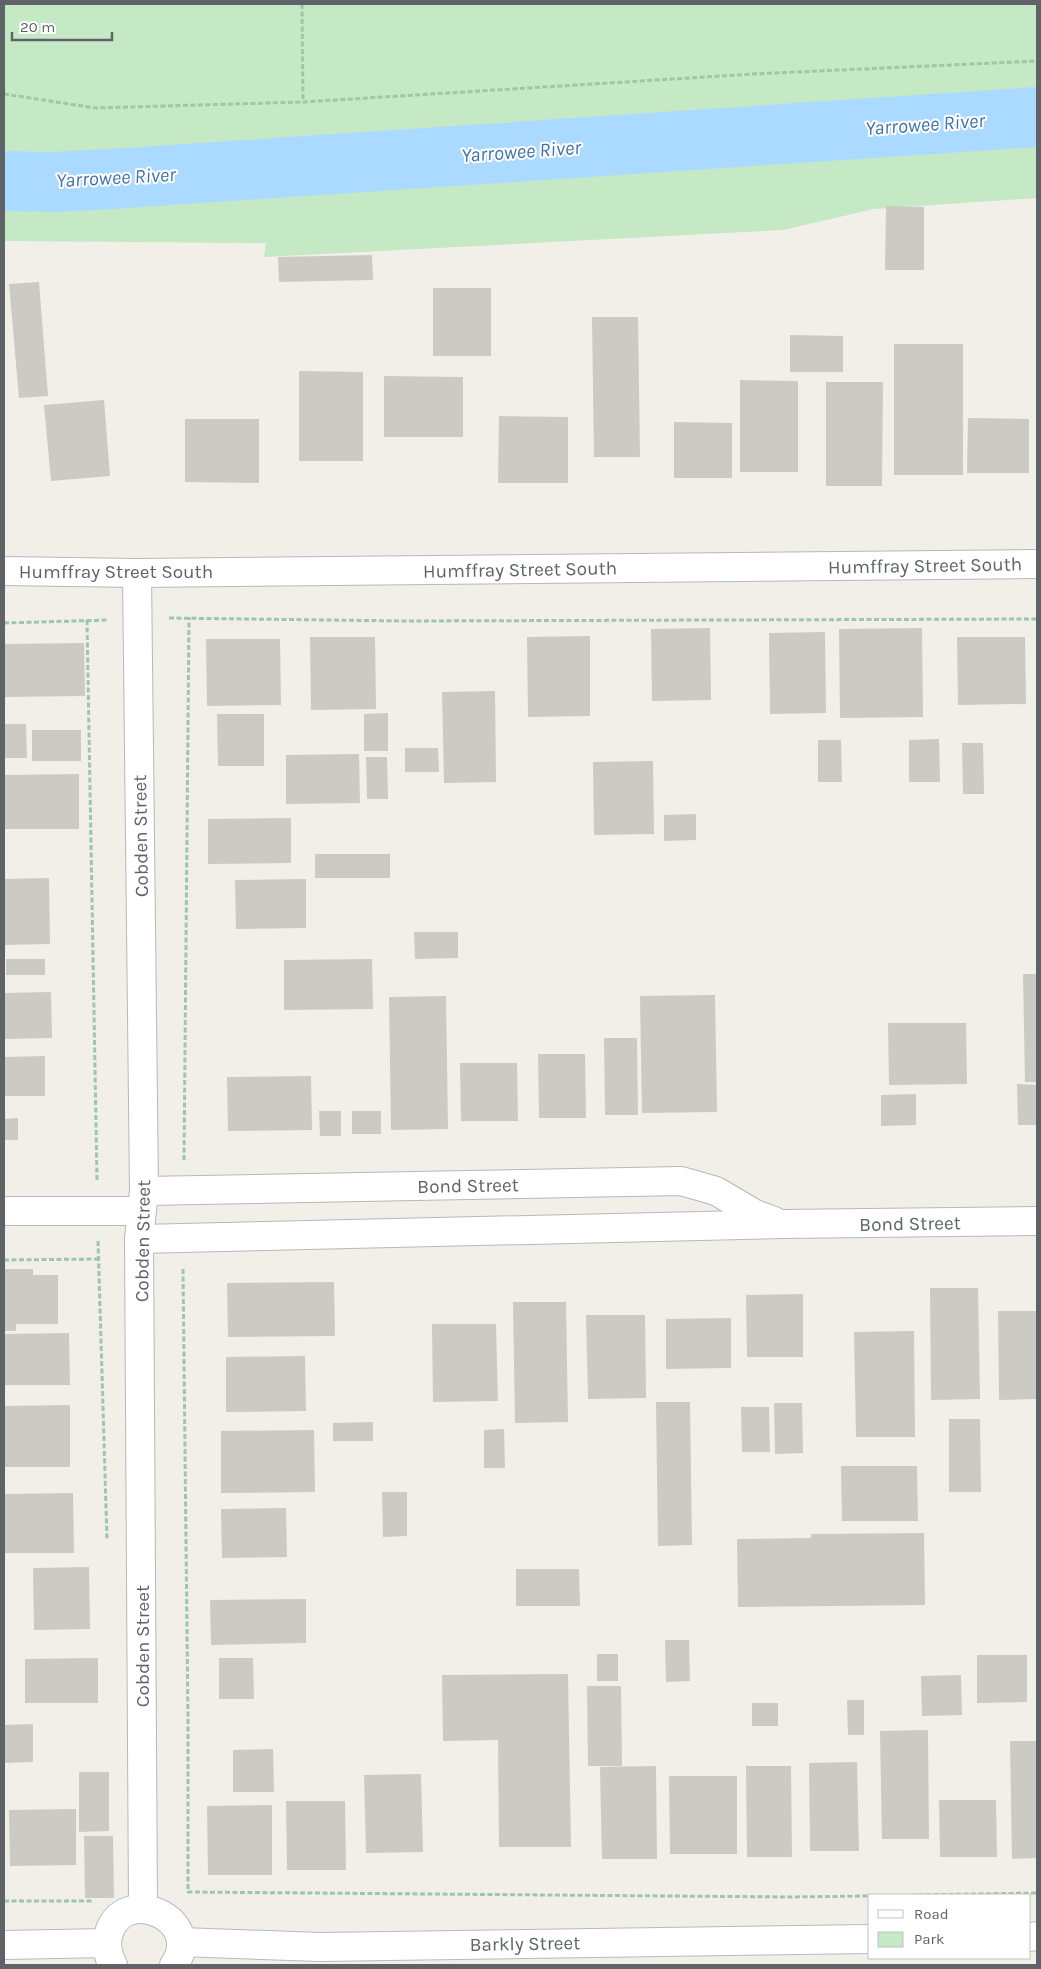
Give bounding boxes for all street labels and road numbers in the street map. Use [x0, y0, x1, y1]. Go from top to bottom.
street label: Humffray Street South [828, 553, 1022, 579]
street label: Humffray Street South [423, 557, 617, 583]
street label: Humffray Street South [19, 561, 213, 583]
street label: Cobden Street [129, 775, 153, 897]
street label: Bond Street [417, 1174, 519, 1198]
street label: Cobden Street [131, 1180, 155, 1302]
street label: Bond Street [859, 1212, 961, 1236]
street label: Cobden Street [132, 1585, 154, 1707]
street label: Barkly Street [469, 1932, 581, 1956]

